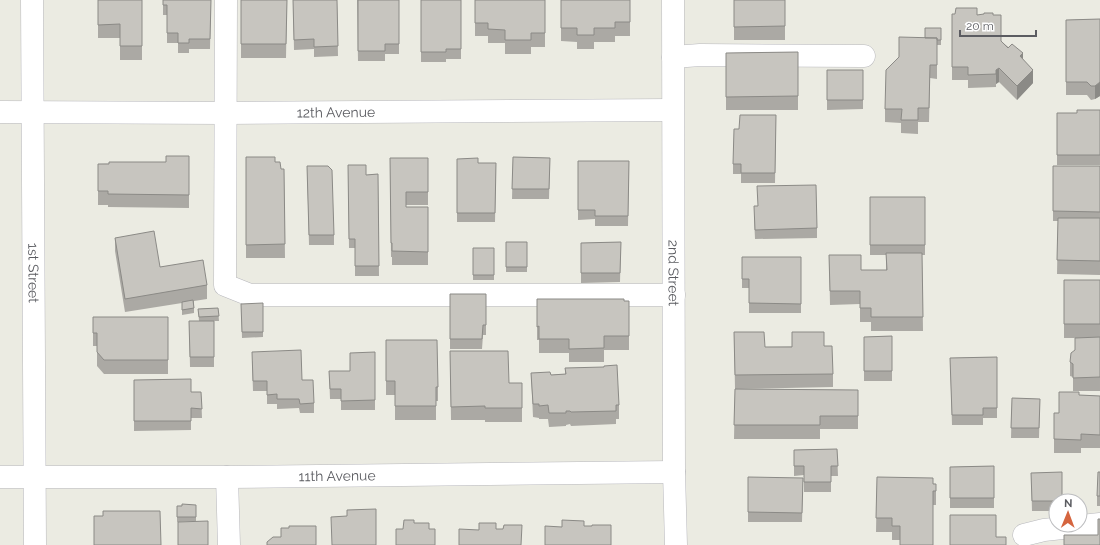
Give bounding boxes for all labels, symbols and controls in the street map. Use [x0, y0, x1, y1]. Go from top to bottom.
scale bar [960, 12, 1036, 38]
text: 20 m [966, 19, 994, 33]
street label: 12th Avenue [297, 104, 375, 121]
street label: 2nd Street [666, 240, 682, 307]
street label: 1st Street [25, 243, 42, 303]
street label: 11th Avenue [298, 467, 376, 484]
north arrow [1048, 493, 1088, 533]
text: N [1064, 497, 1072, 510]

